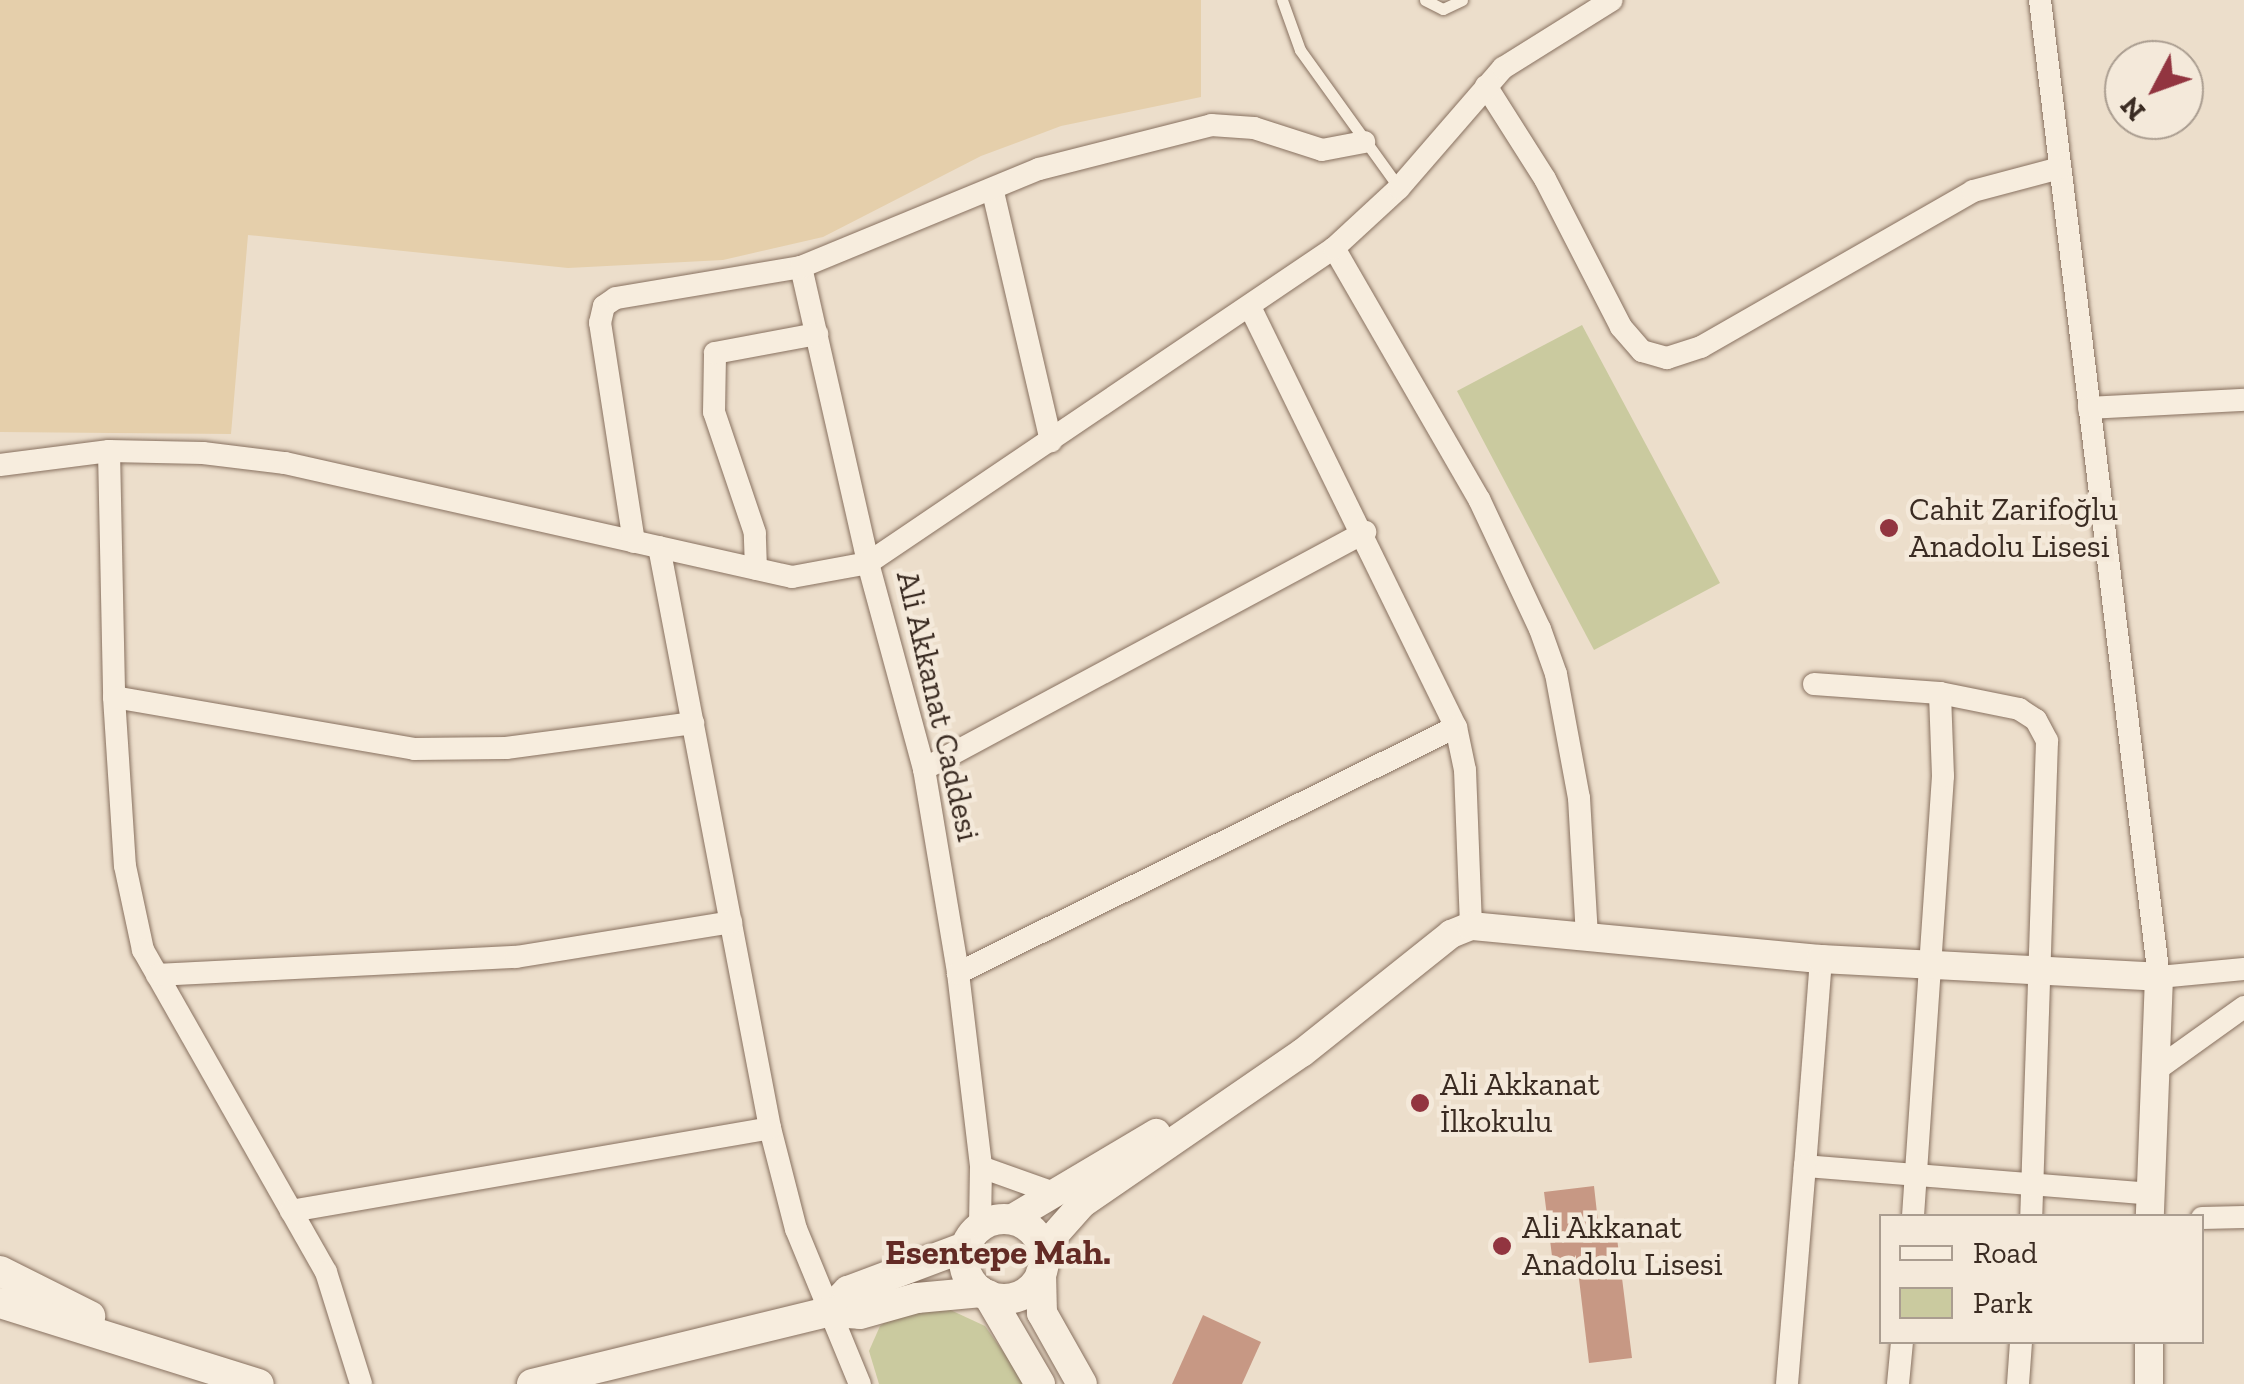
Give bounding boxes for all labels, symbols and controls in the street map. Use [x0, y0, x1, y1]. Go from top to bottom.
north arrow [2104, 40, 2204, 140]
text: N [2113, 90, 2152, 128]
place label: Cahit Zarifoğlu Anadolu Lisesi [1909, 491, 2118, 566]
marker: Cahit Zarifoğlu Anadolu Lisesi [1878, 517, 1900, 539]
street label: Ali Akkanat Caddesi [888, 567, 988, 845]
place label: Ali Akkanat İlkokulu [1440, 1066, 1601, 1141]
marker: Ali Akkanat İlkokulu [1409, 1092, 1431, 1114]
place label: Ali Akkanat Anadolu Lisesi [1522, 1209, 1723, 1284]
legend [1879, 1214, 2204, 1344]
district label: Esentepe Mah. [885, 1231, 1111, 1273]
marker: Ali Akkanat Anadolu Lisesi [1491, 1235, 1513, 1257]
text: Road [1973, 1235, 2038, 1271]
text: Park [1973, 1285, 2033, 1321]

